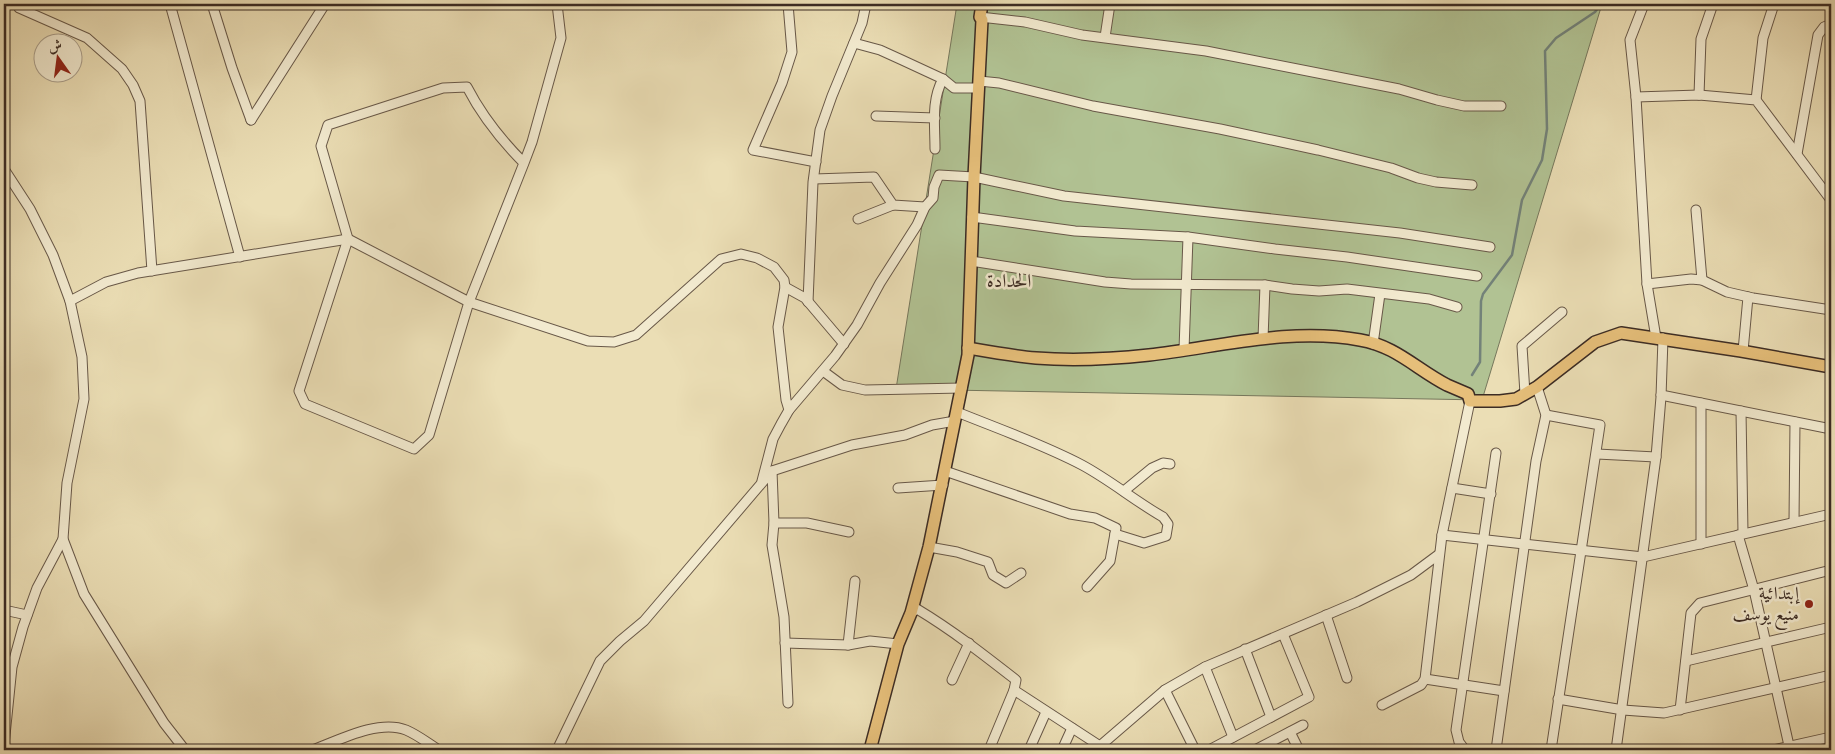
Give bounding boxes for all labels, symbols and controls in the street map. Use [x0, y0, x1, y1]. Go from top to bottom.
north arrow [32, 32, 82, 82]
text: ش [46, 36, 64, 57]
district label: الحدادة [987, 270, 1031, 294]
place label: إبتدائية منيع يوسف [1732, 583, 1800, 630]
marker: إبتدائية منيع يوسف [1803, 598, 1815, 610]

